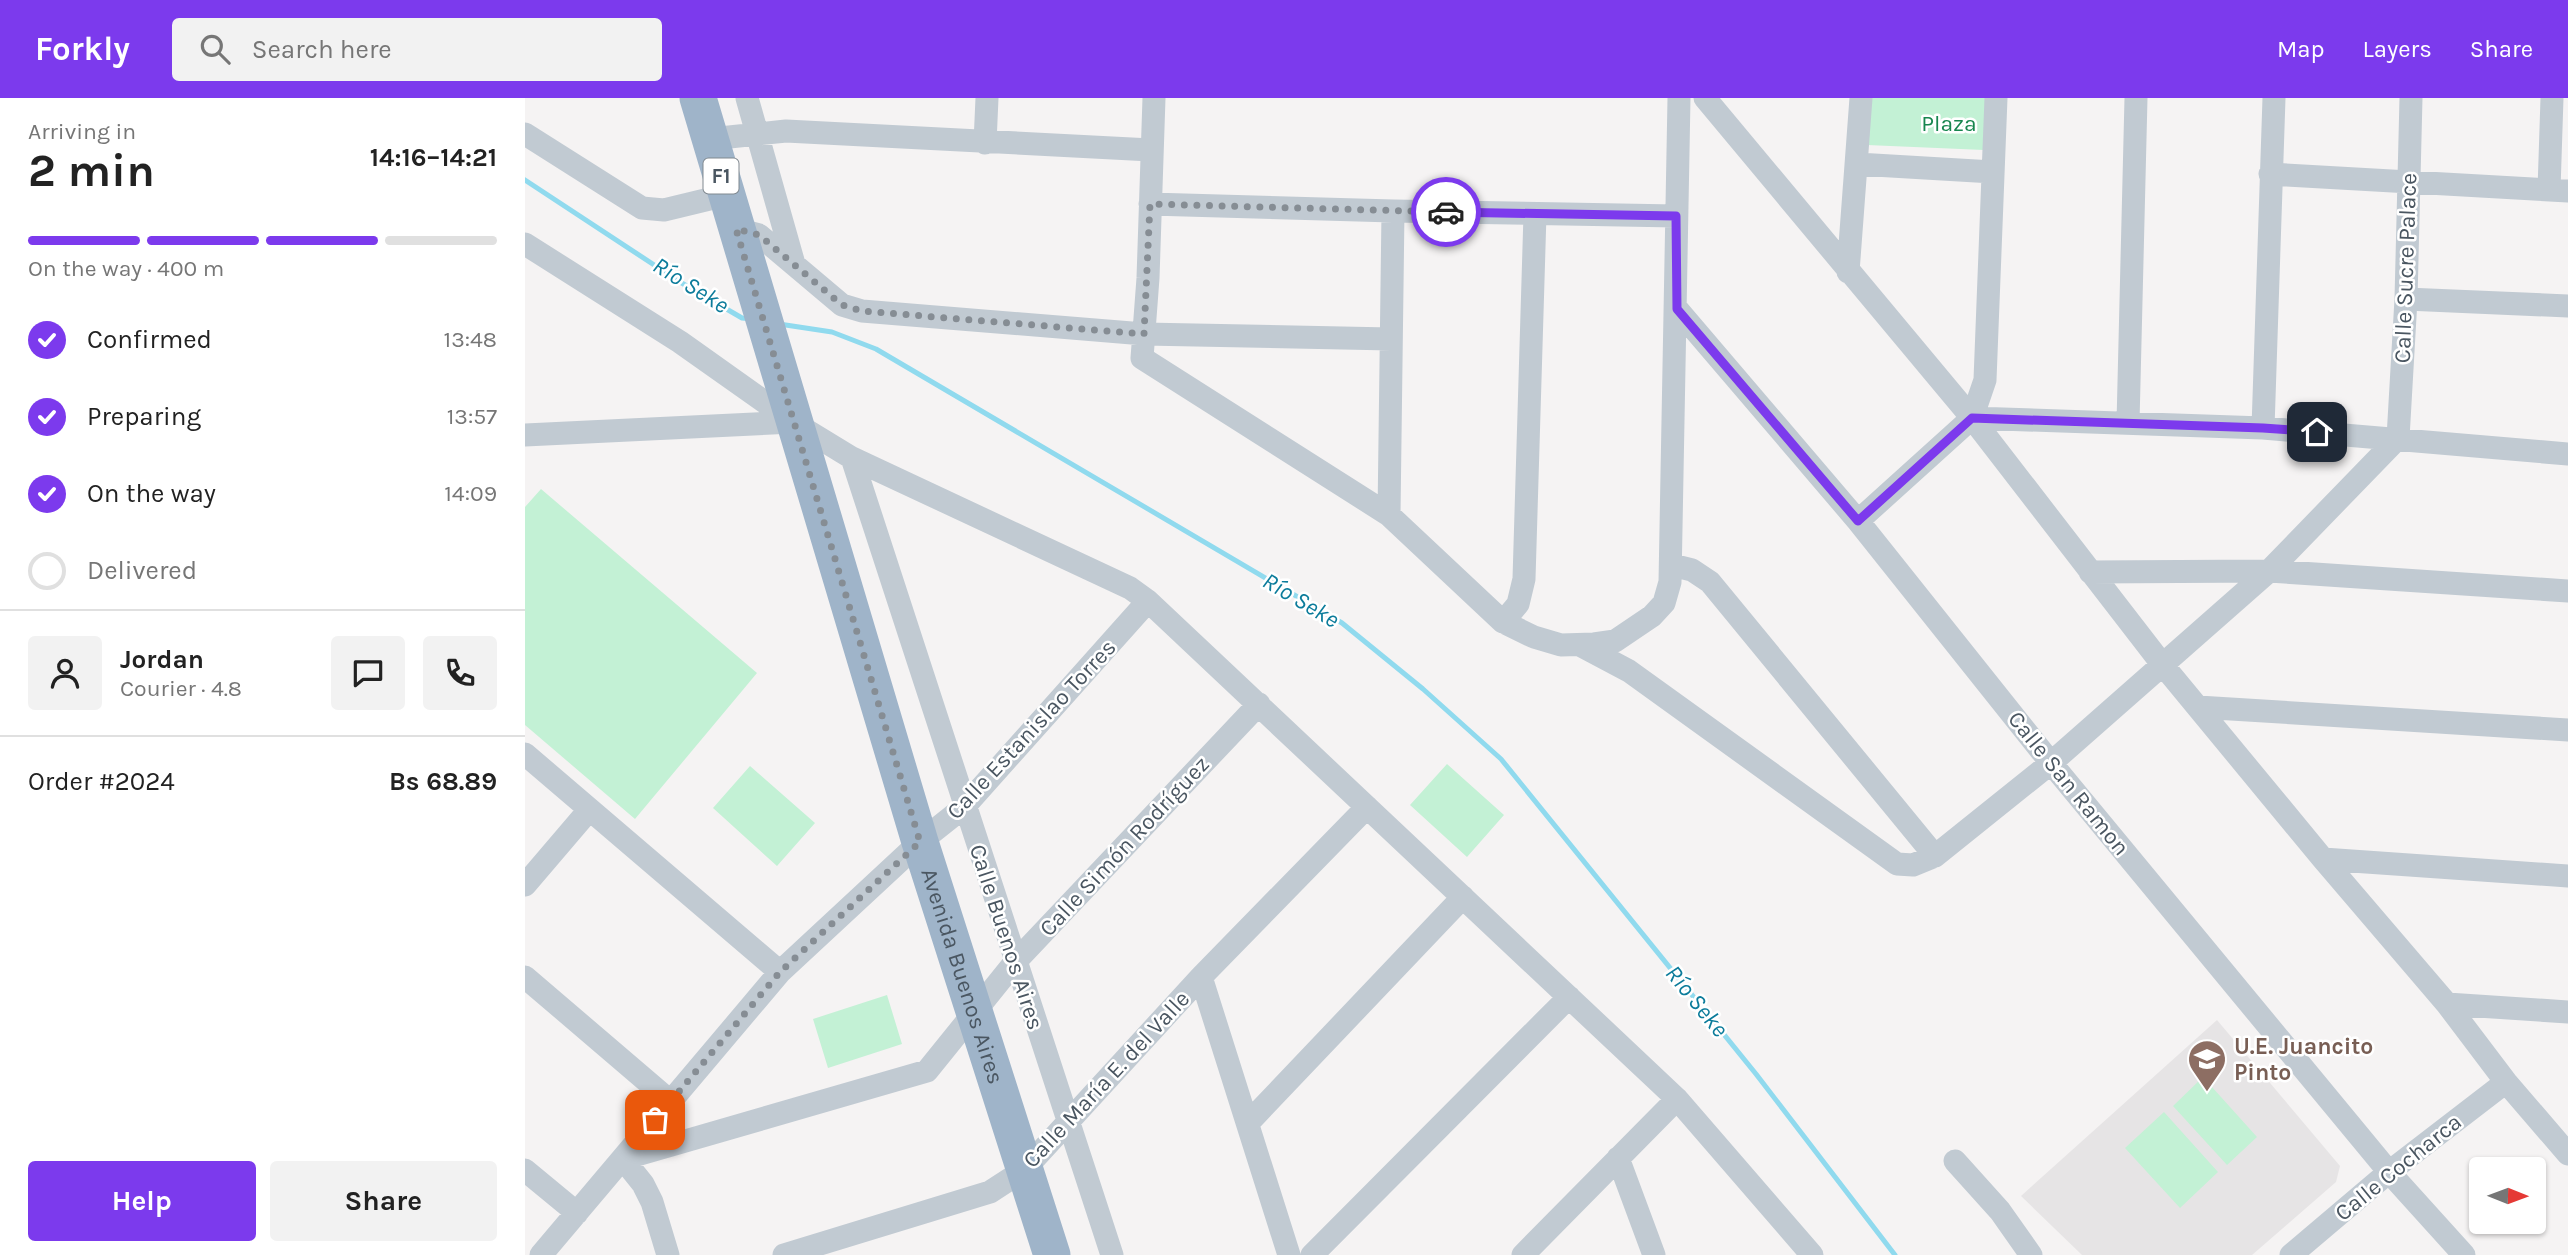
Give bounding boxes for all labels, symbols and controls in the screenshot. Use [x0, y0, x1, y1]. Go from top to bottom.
search box [172, 18, 662, 81]
text: Forkly [35, 30, 130, 68]
icon: search [196, 30, 234, 68]
text: Search here [252, 34, 392, 65]
text: Map [2277, 35, 2325, 63]
text: Layers [2363, 35, 2432, 63]
text: Share [2470, 35, 2533, 63]
park label: Plaza [1921, 110, 1977, 137]
text: Arriving in [28, 118, 136, 145]
text: 14:16–14:21 [370, 142, 497, 173]
text: 2 min [28, 144, 155, 198]
road number: F1 [703, 158, 739, 194]
street label: Calle Sucre Palace [2389, 172, 2422, 364]
courier [1411, 177, 1481, 247]
icon: car [1427, 193, 1465, 231]
water label: Río Seke [648, 251, 734, 319]
text: On the way · 400 m [28, 255, 224, 282]
icon: check [28, 321, 66, 359]
text: Confirmed [87, 324, 212, 355]
text: 13:48 [444, 326, 497, 353]
icon: check [28, 398, 66, 436]
text: Preparing [87, 401, 201, 432]
pin [2287, 402, 2347, 462]
text: 13:57 [447, 403, 497, 430]
icon: home [2298, 413, 2336, 451]
icon: check [28, 475, 66, 513]
text: On the way [87, 478, 216, 509]
text: 14:09 [444, 480, 497, 507]
text: Delivered [87, 555, 197, 586]
water label: Río Seke [1258, 566, 1344, 634]
street label: Calle Estanislao Torres [941, 634, 1122, 825]
button: person [28, 636, 102, 710]
button: chat [331, 636, 405, 710]
button: phone [423, 636, 497, 710]
text: Jordan [120, 644, 204, 675]
text: Courier · 4.8 [120, 675, 242, 702]
street label: Calle San Ramon [2002, 706, 2135, 861]
street label: Calle Simón Rodríguez [1034, 751, 1215, 942]
text: Order #2024 [28, 766, 175, 797]
text: Bs 68.89 [389, 766, 497, 797]
street label: Calle Buenos Aires [964, 841, 1049, 1033]
street label: Avenida Buenos Aires [915, 865, 1009, 1087]
water label: Río Seke [1660, 960, 1734, 1042]
street label: Calle María E. del Valle [1017, 985, 1195, 1173]
place label: U.E. Juancito Pinto [2234, 1033, 2373, 1086]
school or university icon: U.E. Juancito Pinto [2186, 1038, 2228, 1093]
pin [625, 1090, 685, 1150]
icon: bag [636, 1101, 674, 1139]
street label: Calle Cocharca [2330, 1108, 2467, 1227]
north arrow [2469, 1157, 2546, 1234]
map controls [2469, 1157, 2546, 1234]
button: Help [28, 1161, 256, 1241]
button: Share [270, 1161, 497, 1241]

